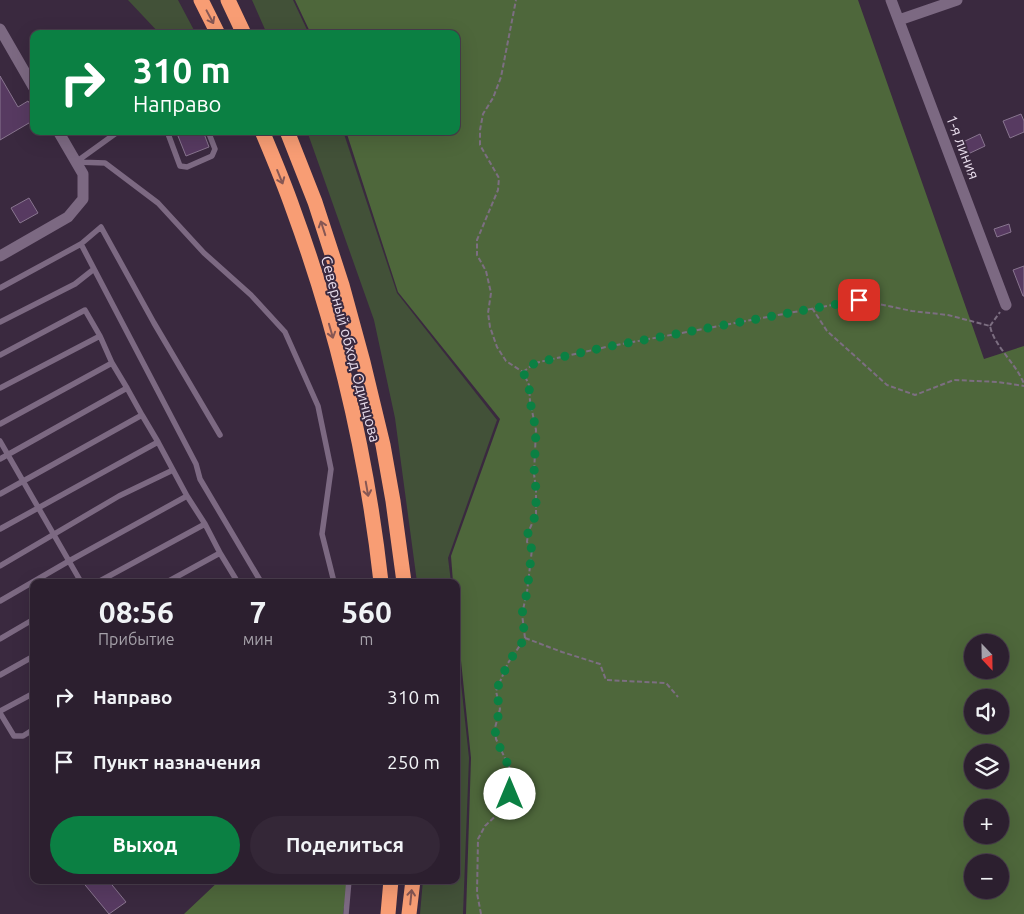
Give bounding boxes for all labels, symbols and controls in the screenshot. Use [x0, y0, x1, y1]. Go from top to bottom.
one-way arrow [205, 9, 215, 24]
icon: right [50, 50, 115, 115]
text: 310 m [133, 50, 231, 90]
text: Направо [133, 91, 221, 116]
street label: 1-я линия [943, 112, 983, 182]
one-way arrow [276, 168, 285, 184]
one-way arrow [318, 221, 328, 237]
street label: Северный обход Одинцова [318, 254, 384, 444]
pin [838, 279, 880, 321]
icon: arrive [845, 286, 873, 314]
one-way arrow [327, 322, 337, 338]
one-way arrow [363, 481, 373, 497]
text: 08:56 [99, 595, 174, 629]
text: 7 [249, 595, 266, 629]
text: 560 [341, 595, 392, 629]
text: Прибытие [98, 630, 175, 648]
text: мин [243, 630, 273, 648]
text: m [360, 630, 373, 648]
north arrow [964, 634, 1009, 679]
map controls [964, 634, 1009, 899]
icon: right [50, 683, 78, 711]
text: Направо [93, 686, 173, 708]
text: 310 m [387, 686, 440, 708]
button: sound [964, 689, 1009, 734]
button: layers [964, 744, 1009, 789]
icon: arrive [50, 748, 78, 776]
text: Пункт назначения [93, 751, 261, 773]
text: 250 m [387, 751, 440, 773]
position arrow [483, 767, 535, 819]
button: + [964, 799, 1009, 844]
button: Выход [50, 816, 240, 874]
button: Поделиться [250, 816, 440, 874]
button: − [964, 854, 1009, 899]
one-way arrow [406, 889, 416, 905]

